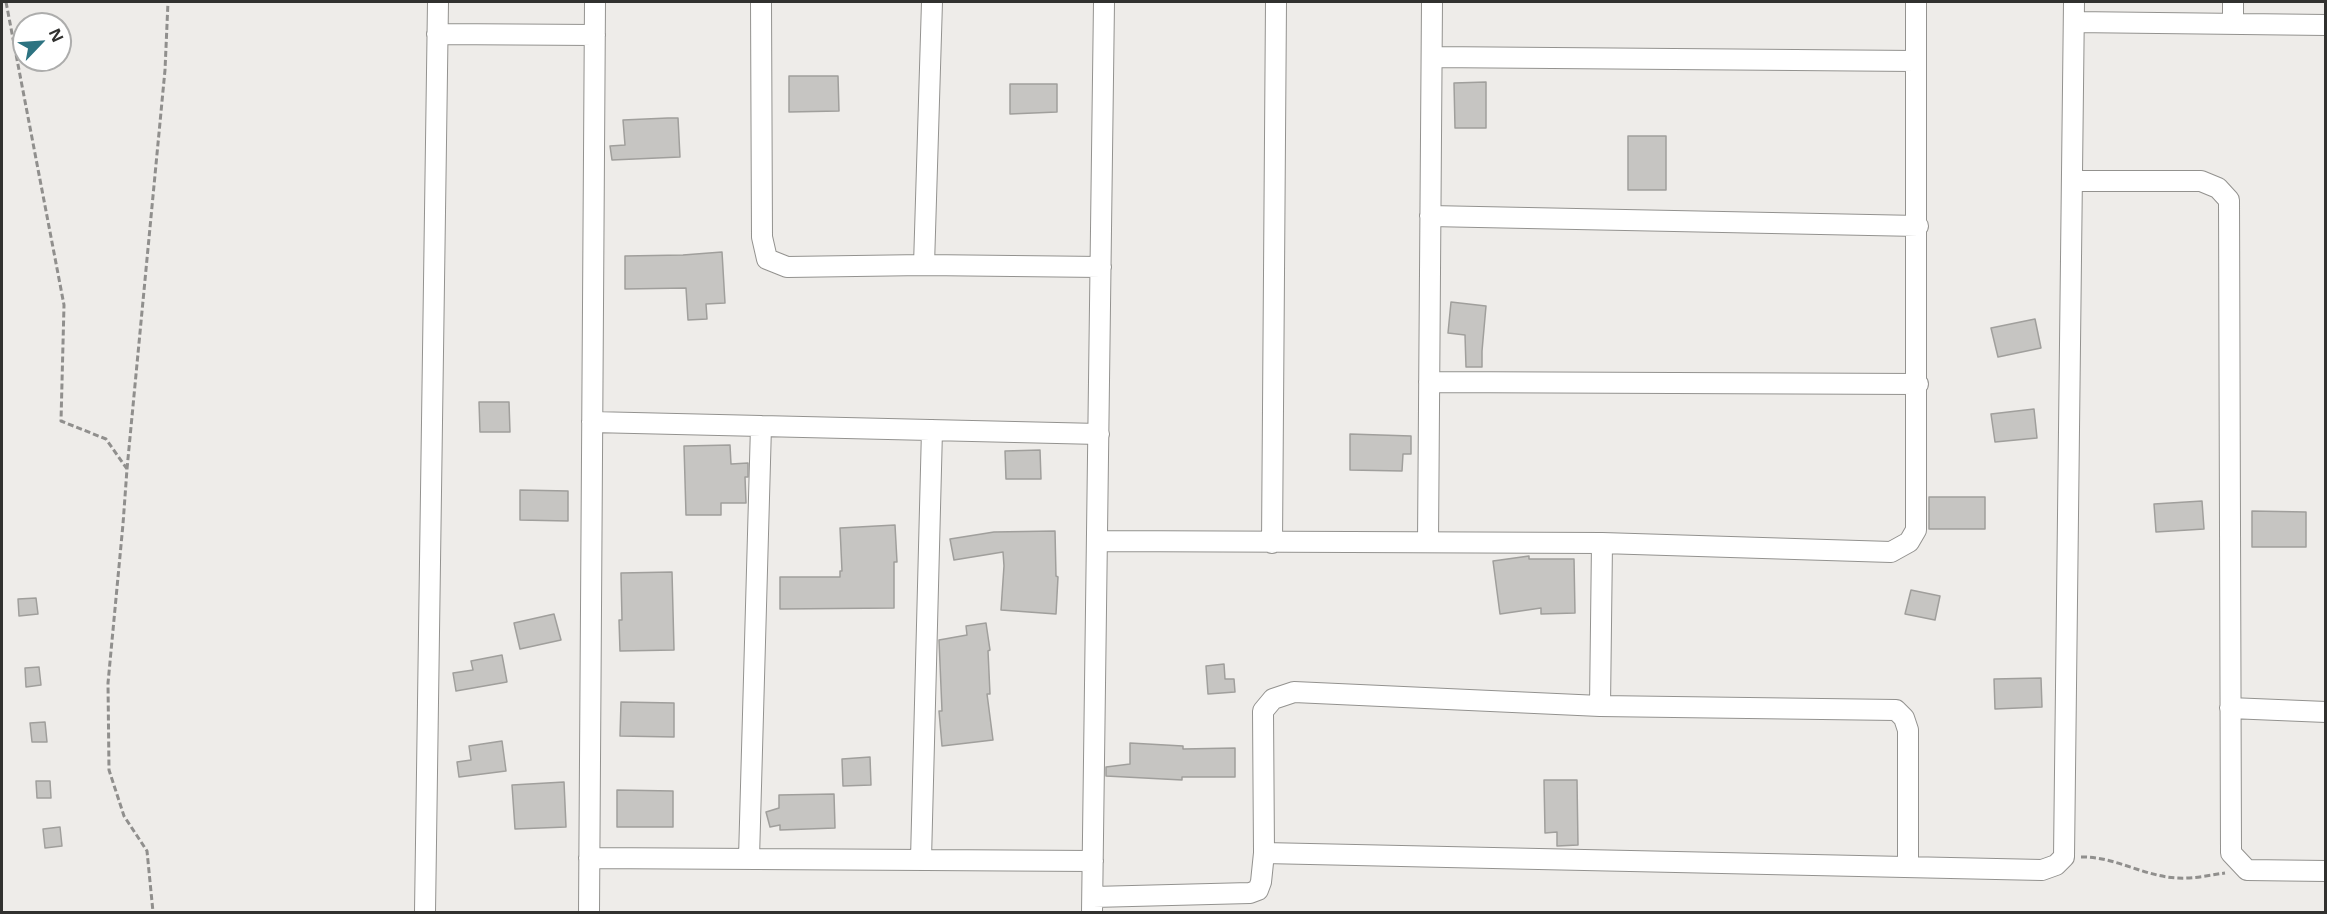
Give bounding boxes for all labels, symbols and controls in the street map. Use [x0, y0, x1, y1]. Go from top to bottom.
north arrow [12, 12, 72, 72]
text: N [44, 25, 69, 46]

